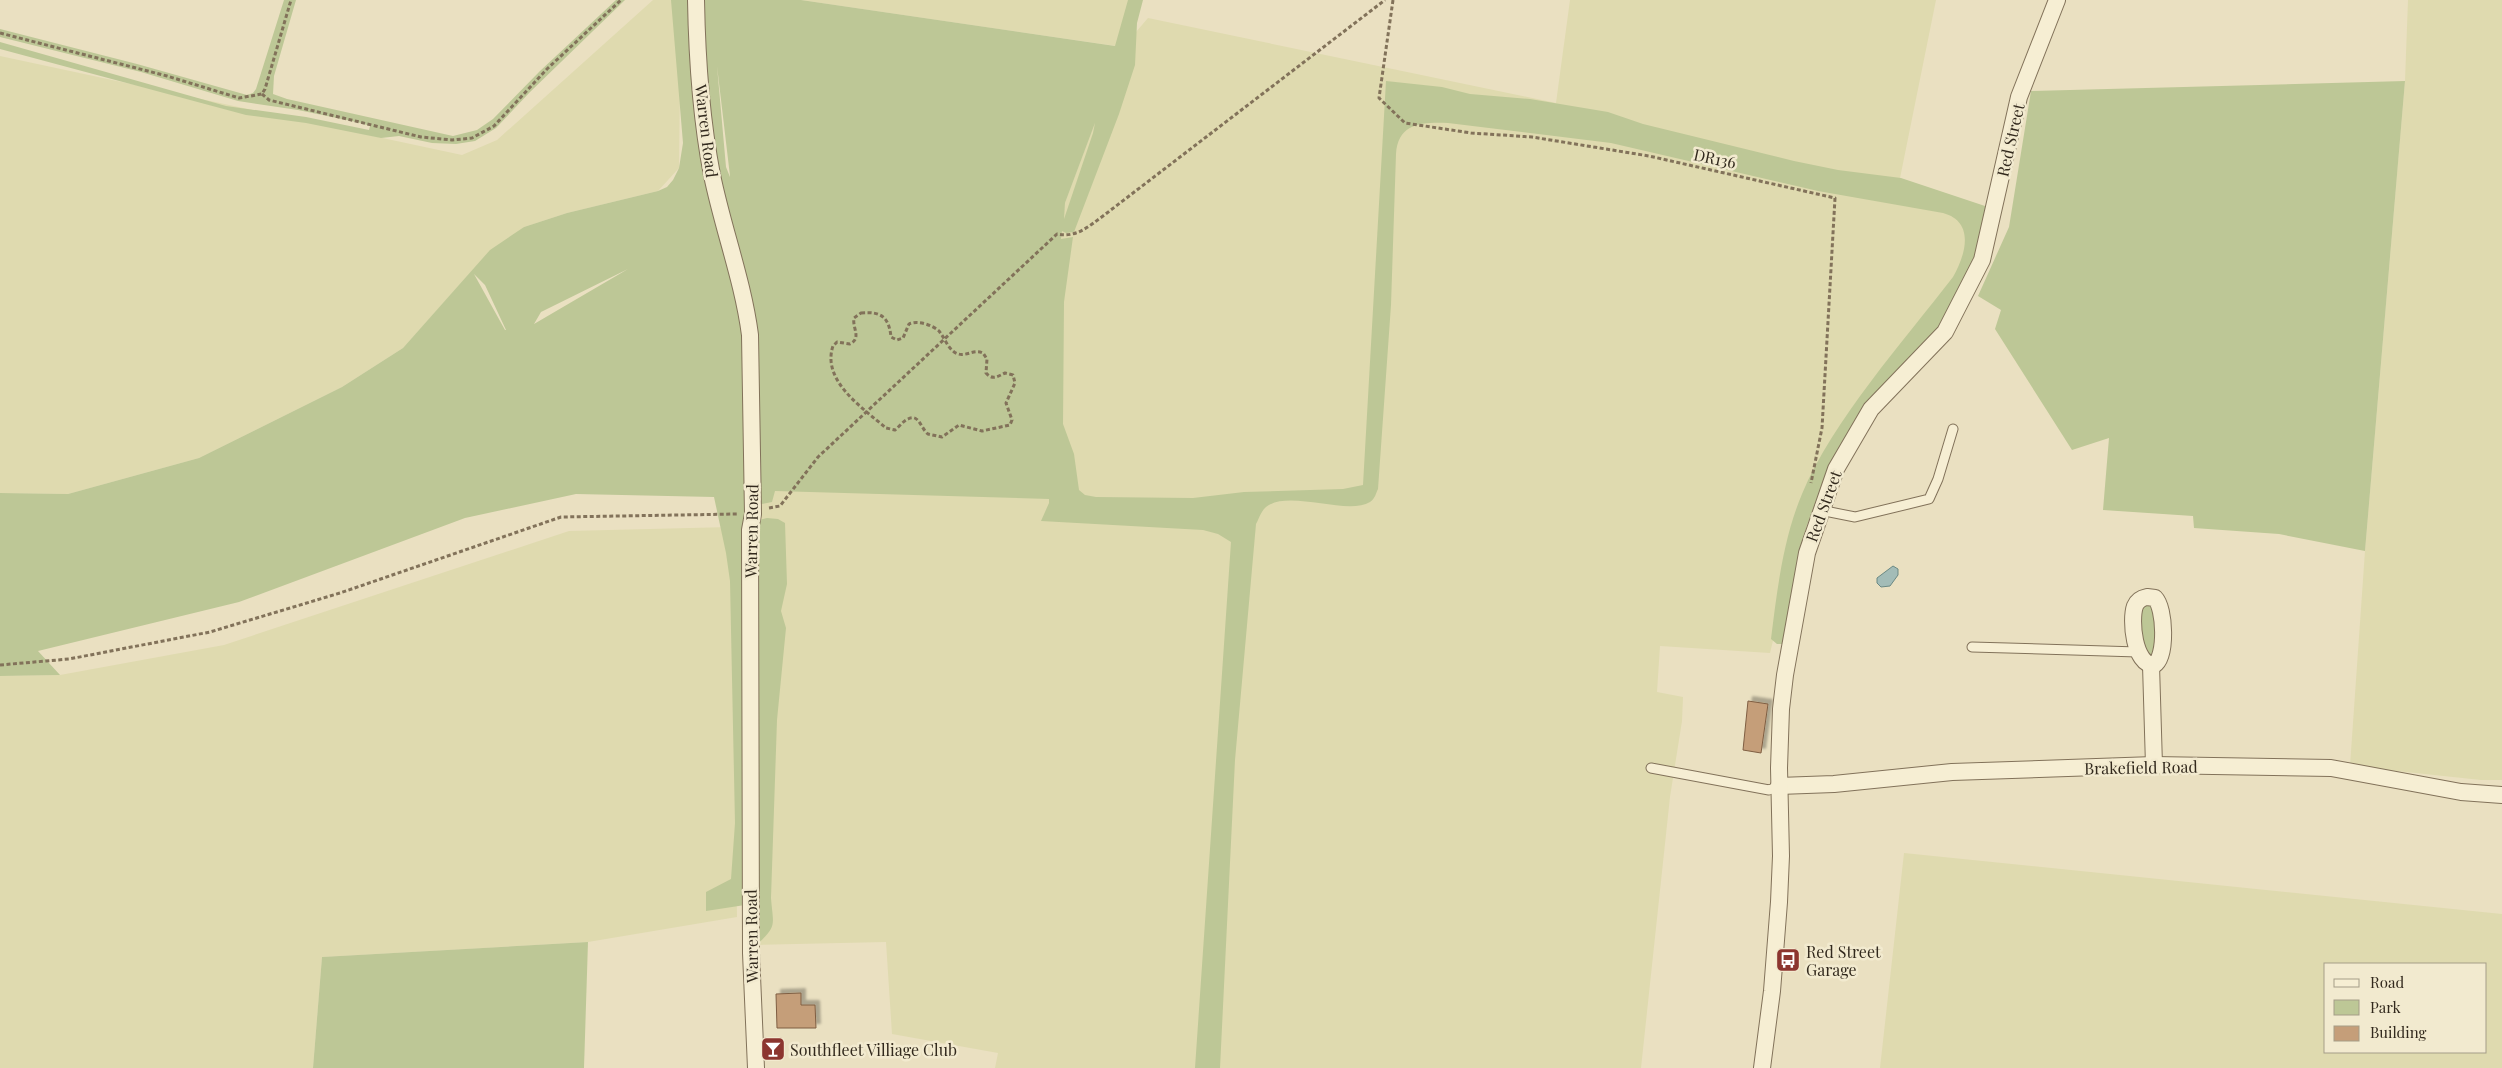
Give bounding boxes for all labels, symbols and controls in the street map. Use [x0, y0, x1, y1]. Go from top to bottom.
street label: Warren Road [691, 82, 723, 179]
street label: Red Street [1991, 101, 2029, 179]
street label: DR136 [1692, 143, 1738, 173]
street label: Red Street [1800, 467, 1846, 545]
street label: Warren Road [740, 484, 762, 579]
street label: Brakefield Road [2084, 756, 2198, 778]
street label: Warren Road [740, 889, 762, 984]
place label: Red Street Garage [1806, 941, 1881, 980]
bus stop icon: Red Street Garage [1775, 947, 1801, 973]
legend [2324, 963, 2487, 1053]
text: Road [2370, 972, 2404, 992]
text: Park [2370, 997, 2402, 1017]
text: Building [2370, 1022, 2427, 1042]
bar icon: Southfleet Villiage Club [760, 1036, 786, 1062]
place label: Southfleet Villiage Club [790, 1039, 957, 1060]

